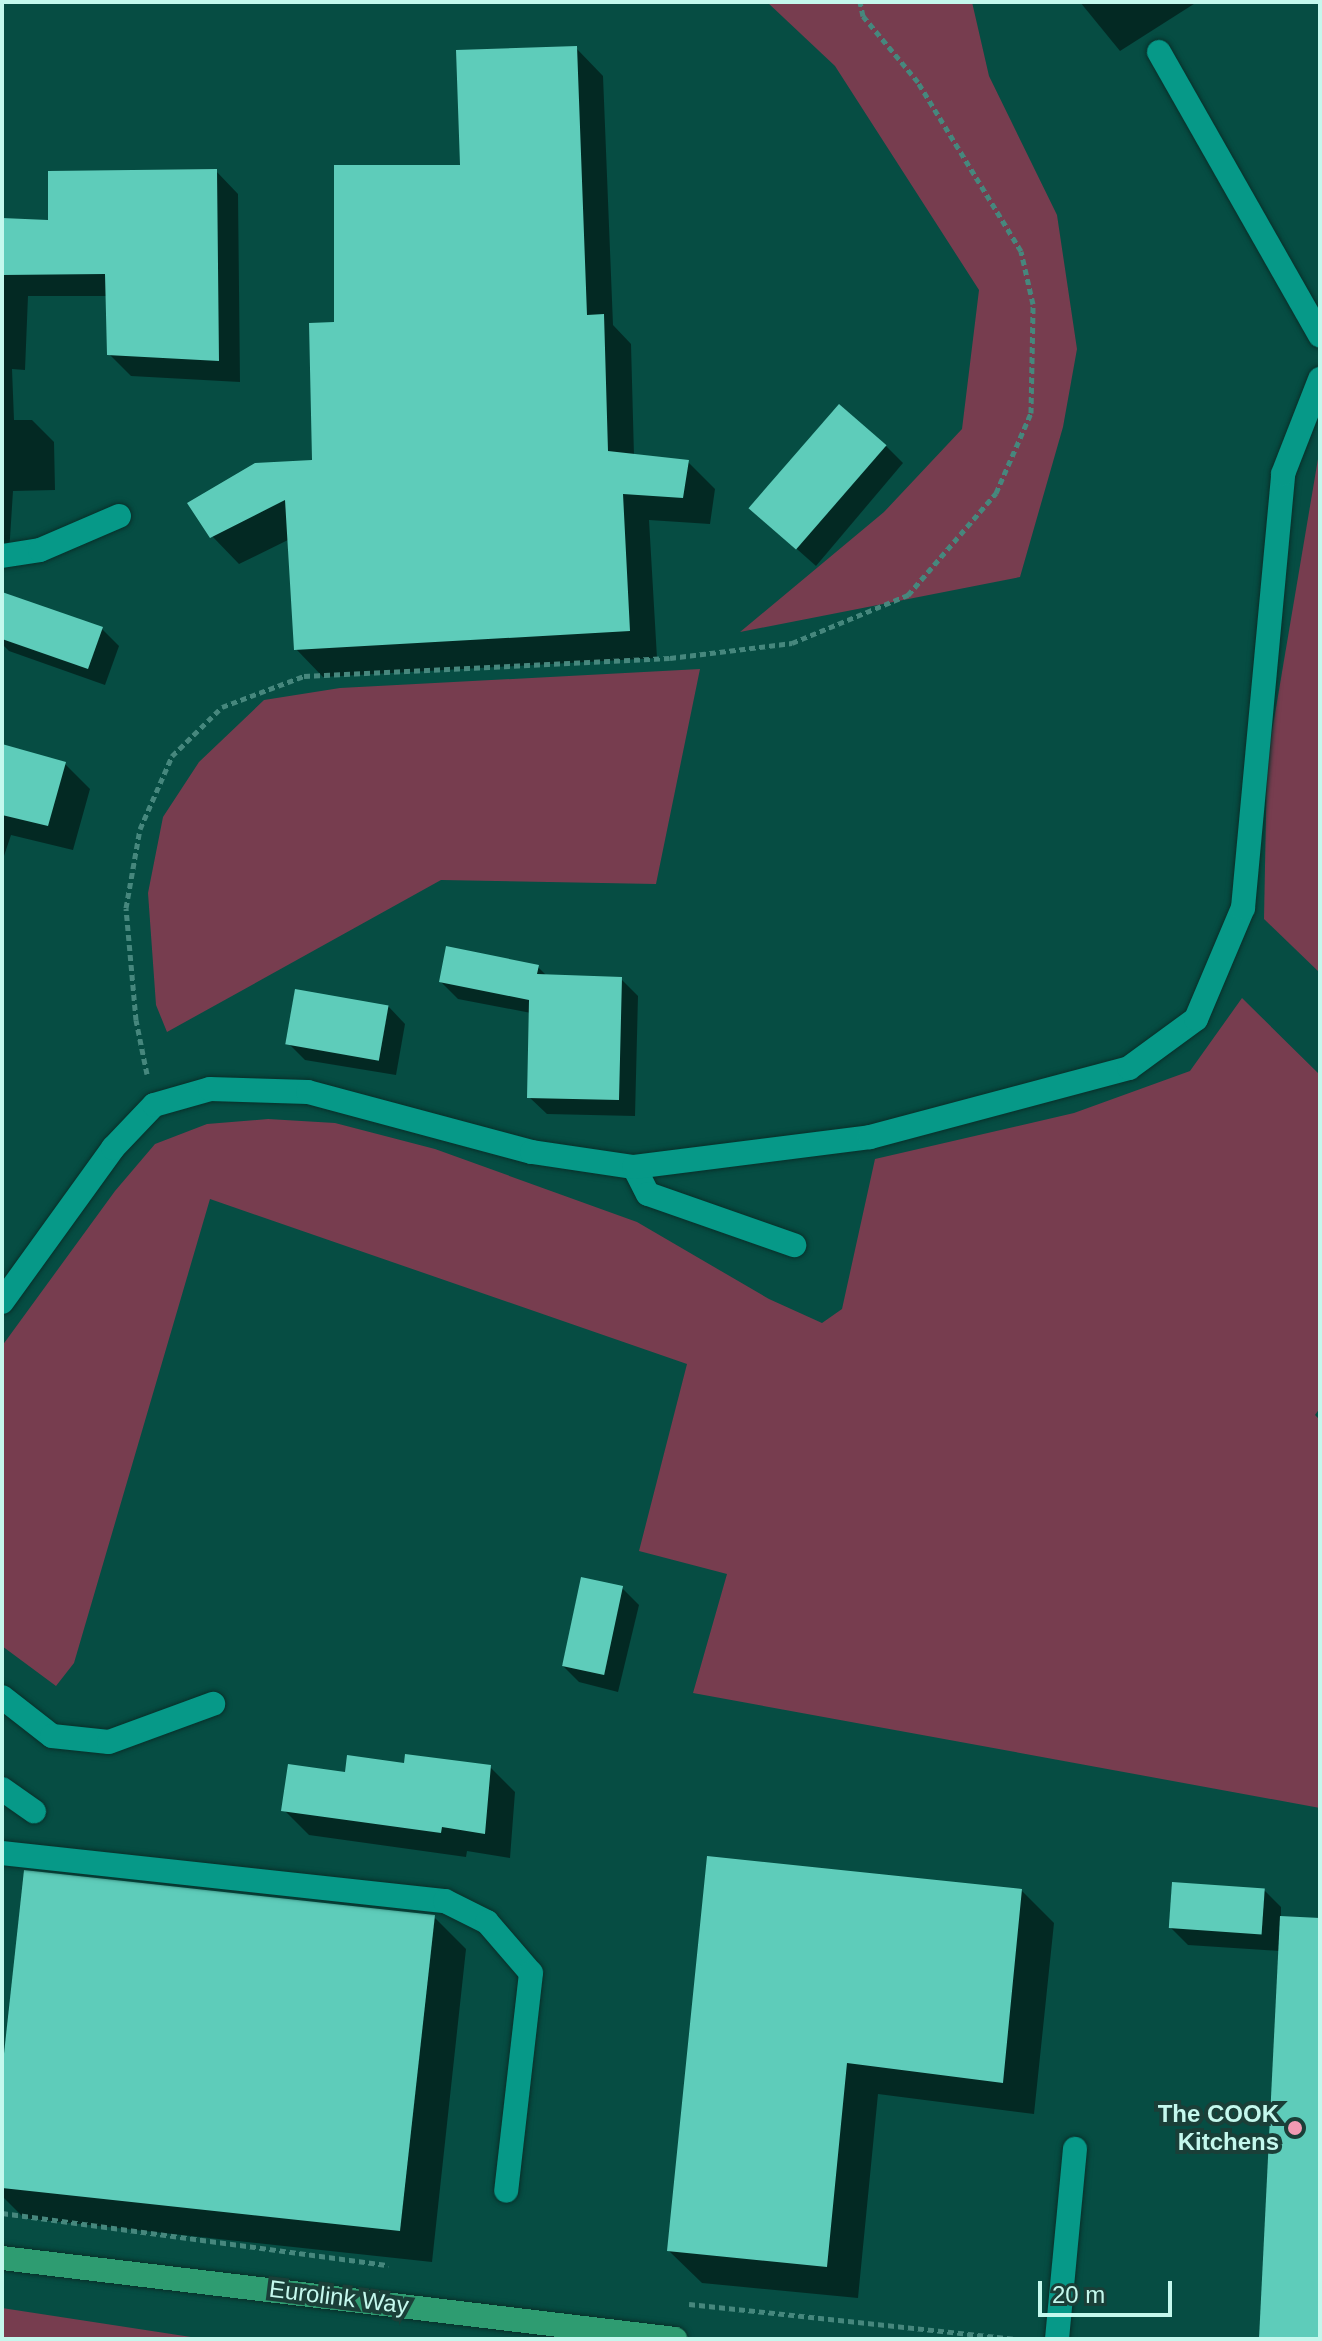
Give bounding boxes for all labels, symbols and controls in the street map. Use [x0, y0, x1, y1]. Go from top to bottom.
place label: The COOK Kitchens [1158, 2100, 1279, 2156]
marker: The COOK Kitchens [1286, 2119, 1304, 2137]
scale bar [1042, 2265, 1176, 2315]
street label: Eurolink Way [268, 2274, 410, 2320]
text: 20 m [1052, 2281, 1105, 2308]

